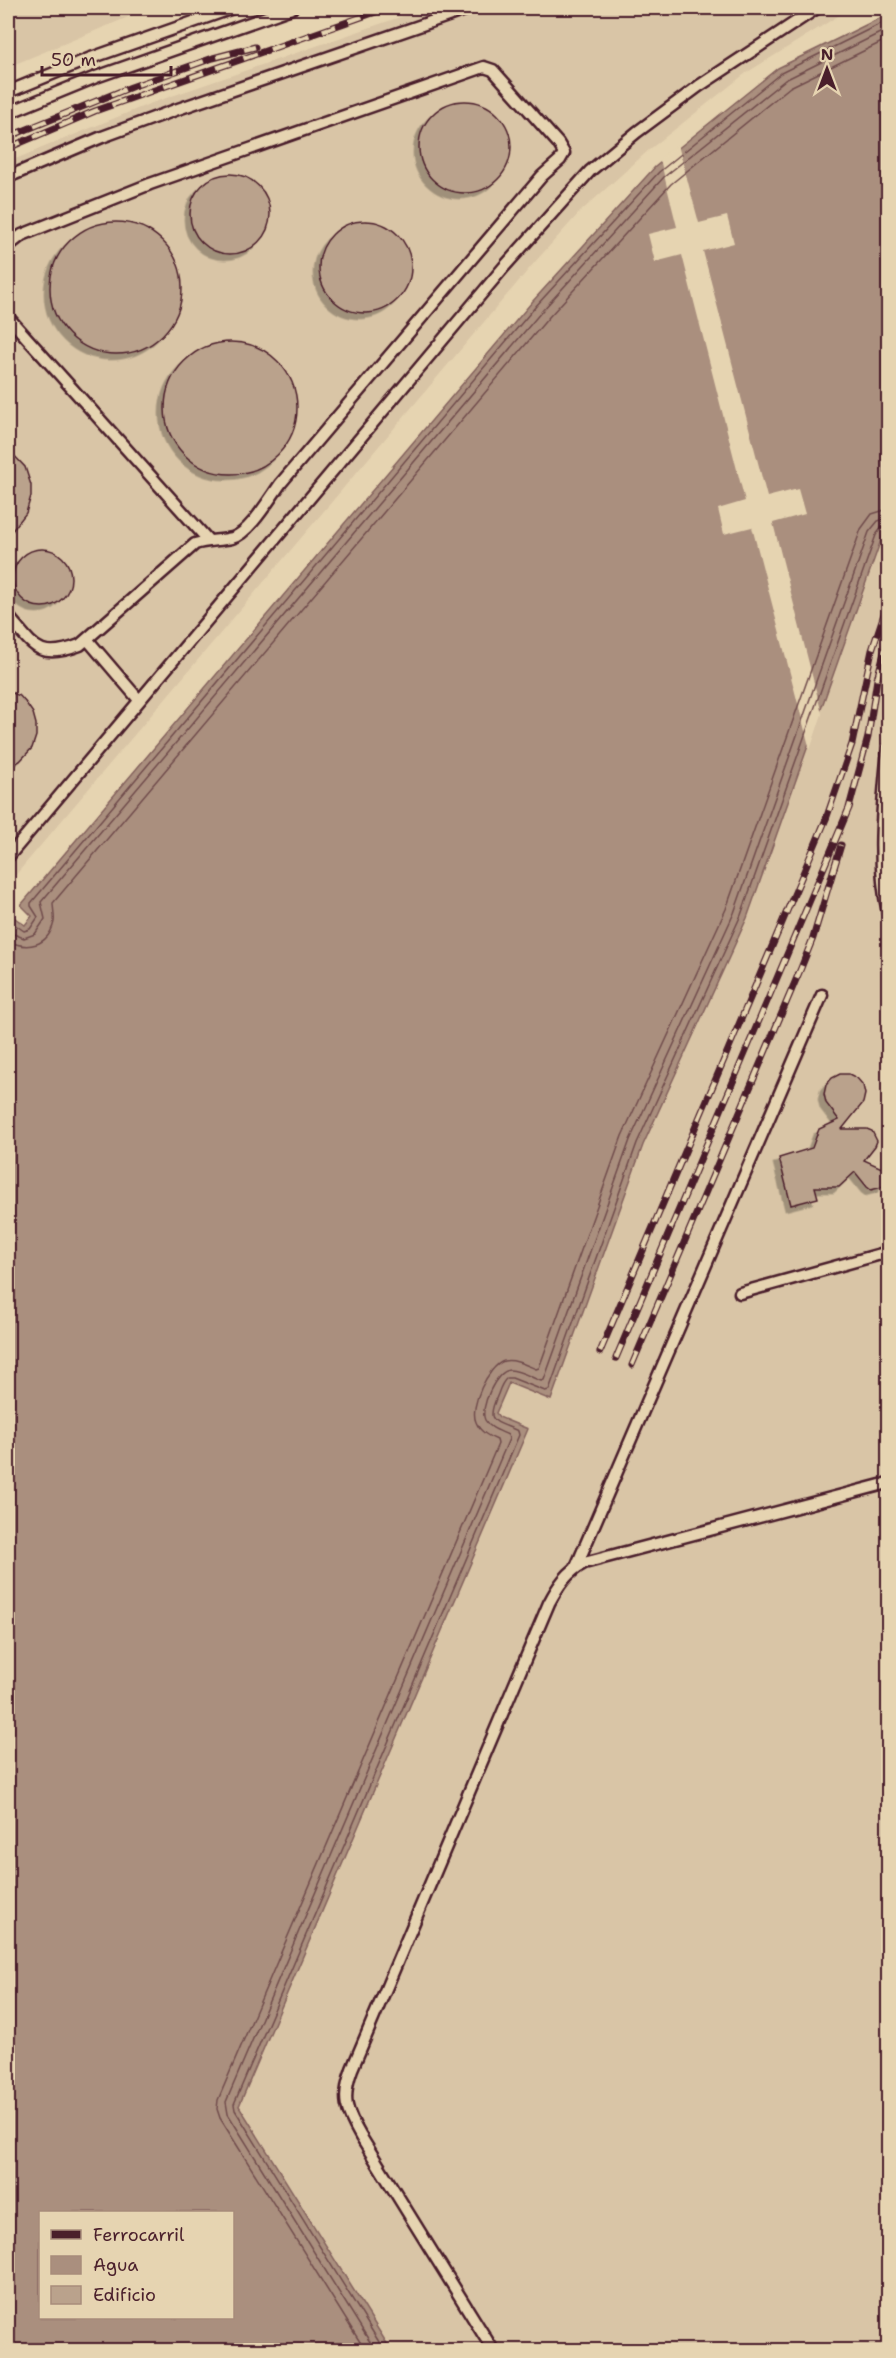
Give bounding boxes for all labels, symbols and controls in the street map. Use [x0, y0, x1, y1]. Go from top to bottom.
scale bar [42, 39, 171, 77]
north arrow [797, 39, 857, 99]
text: N [821, 44, 833, 65]
text: 50 m [51, 48, 96, 72]
legend [39, 2211, 234, 2319]
text: Ferrocarril [93, 2223, 185, 2247]
text: Agua [93, 2253, 138, 2277]
text: Edificio [93, 2283, 156, 2307]

